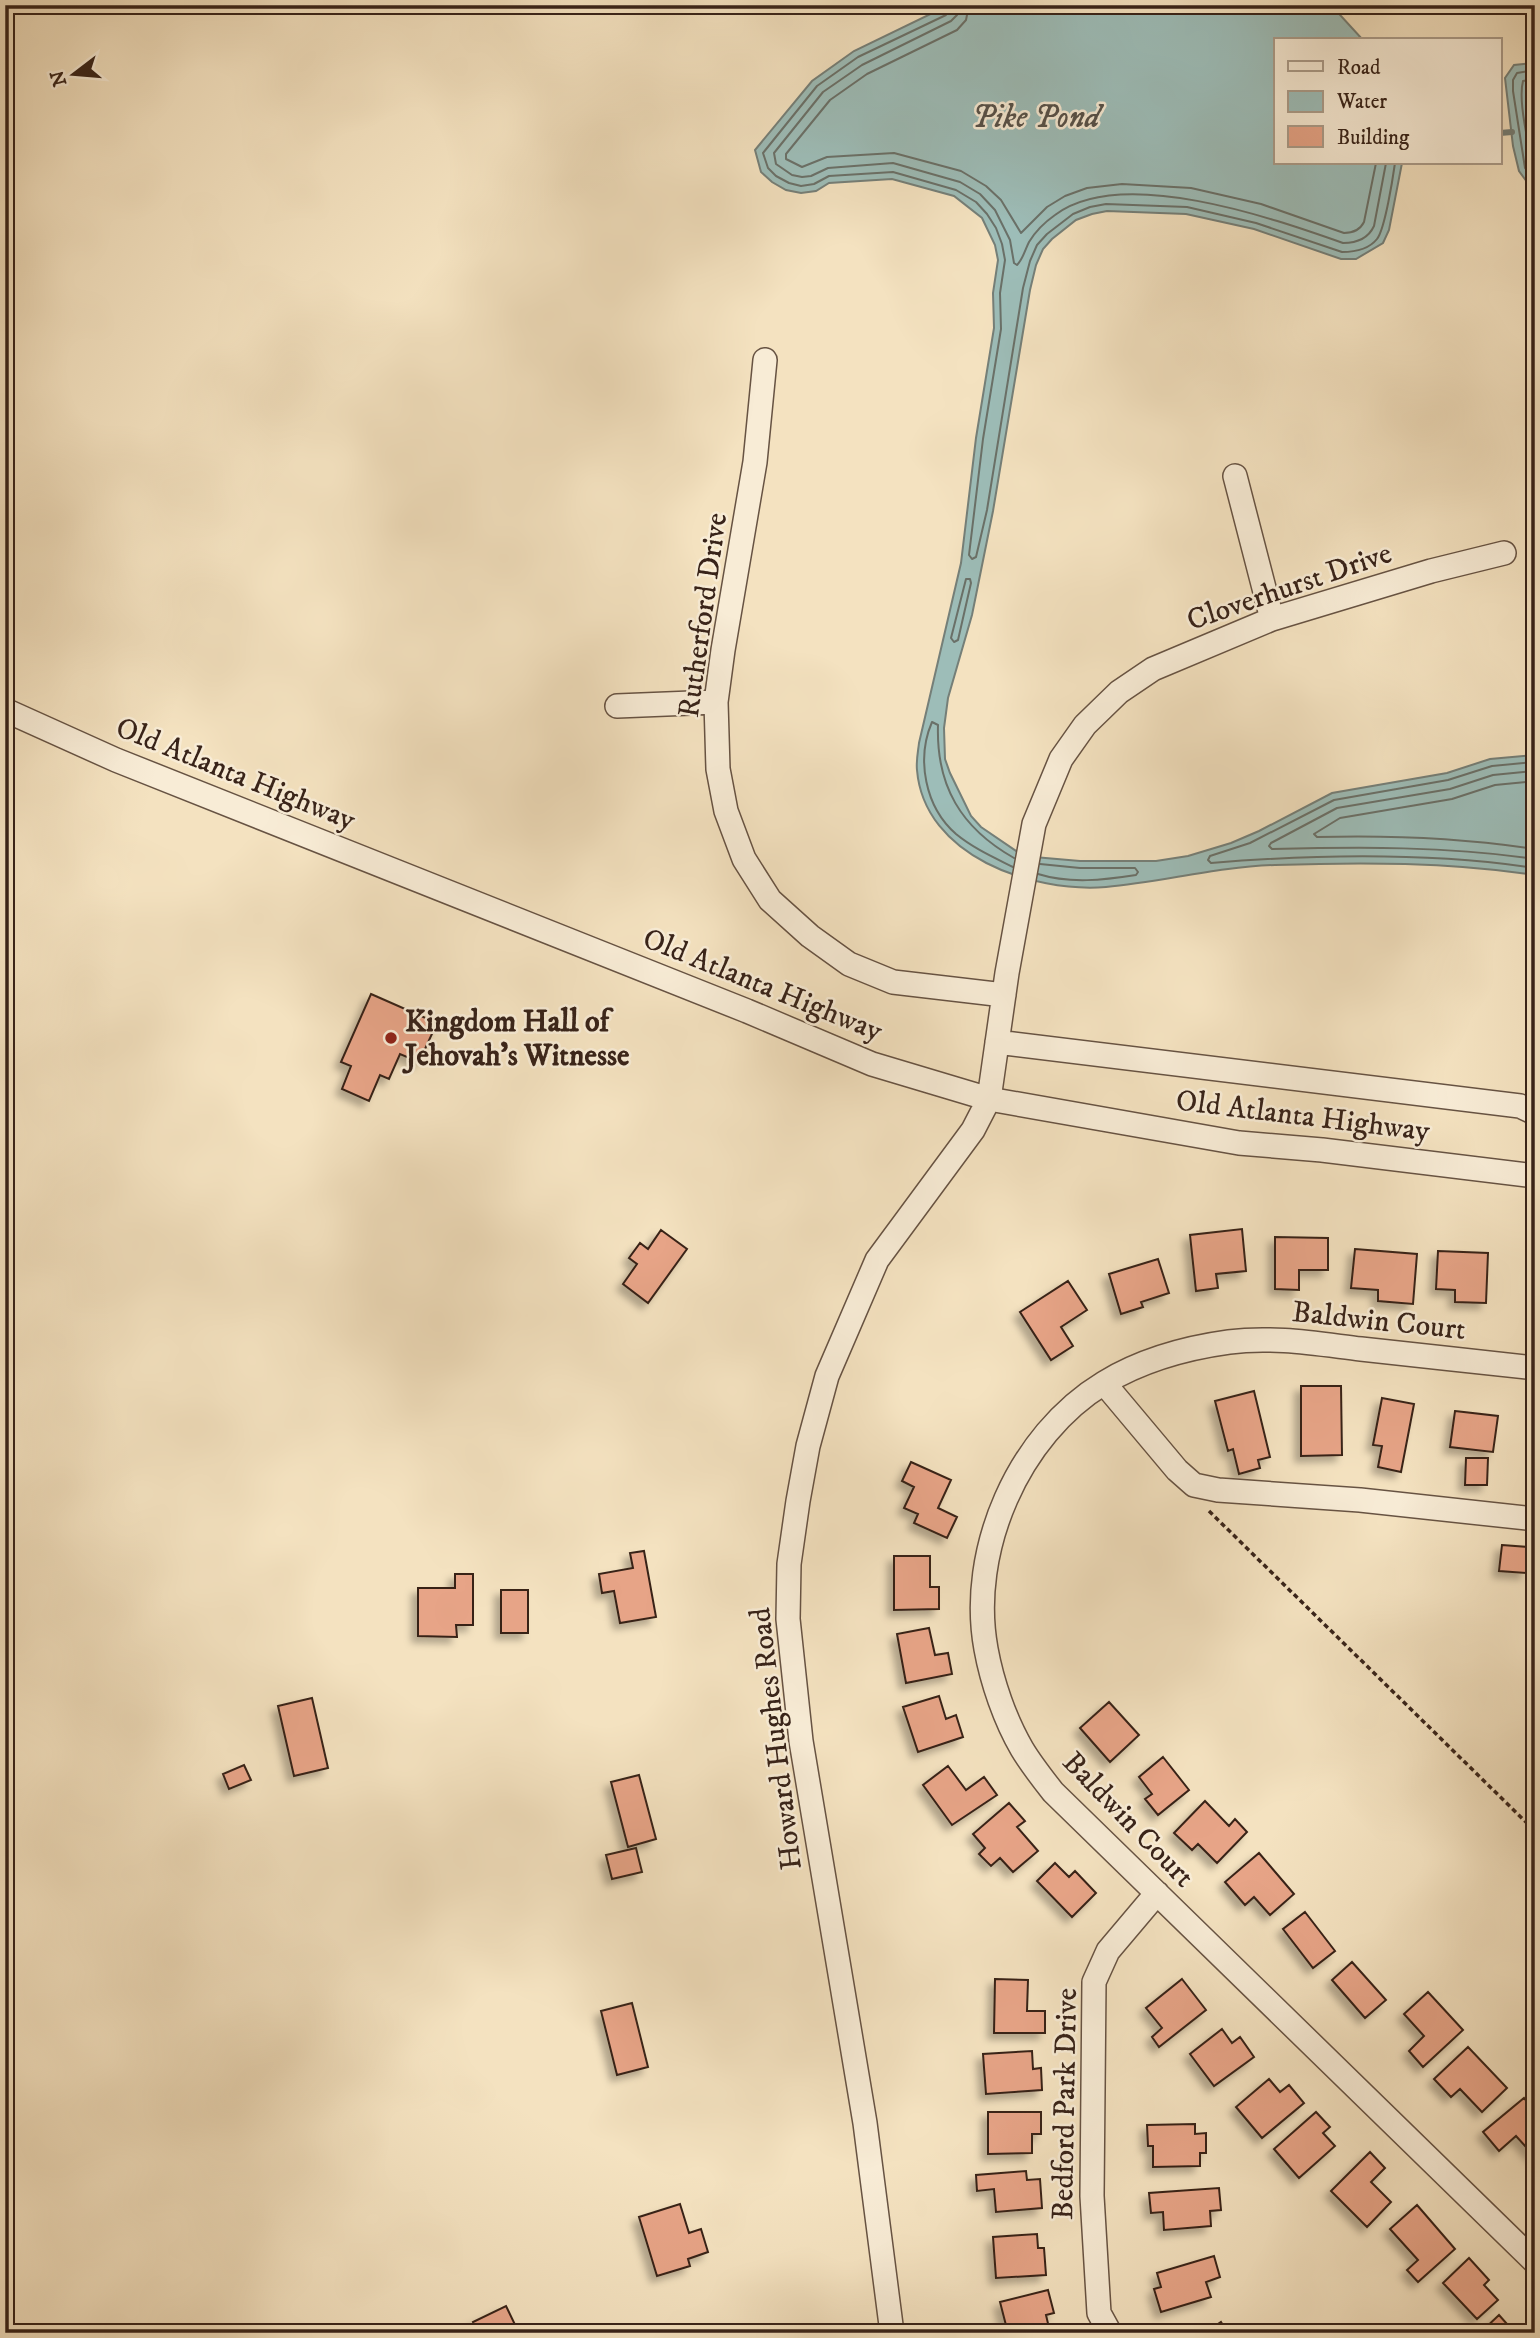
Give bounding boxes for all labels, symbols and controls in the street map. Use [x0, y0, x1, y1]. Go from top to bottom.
north arrow [38, 38, 108, 108]
legend [1274, 38, 1502, 164]
text: Road [1337, 55, 1381, 81]
text: N [46, 67, 72, 89]
text: Water [1336, 89, 1387, 115]
water label: Pike Pond [972, 98, 1105, 138]
text: Building [1337, 125, 1410, 151]
street label: Rutherford Drive [671, 510, 736, 720]
street label: Cloverhurst Drive [1182, 535, 1397, 640]
street label: Old Atlanta Highway [110, 709, 361, 840]
street label: Old Atlanta Highway [637, 920, 888, 1051]
place label: Kingdom Hall of Jehovah’s Witnesse [402, 1004, 630, 1075]
marker: Kingdom Hall of Jehovah’s Witnesse [383, 1030, 399, 1046]
street label: Old Atlanta Highway [1174, 1083, 1432, 1150]
street label: Baldwin Court [1290, 1294, 1467, 1349]
street label: Howard Hughes Road [742, 1605, 811, 1872]
street label: Baldwin Court [1054, 1744, 1202, 1896]
street label: Bedford Park Drive [1045, 1988, 1086, 2220]

